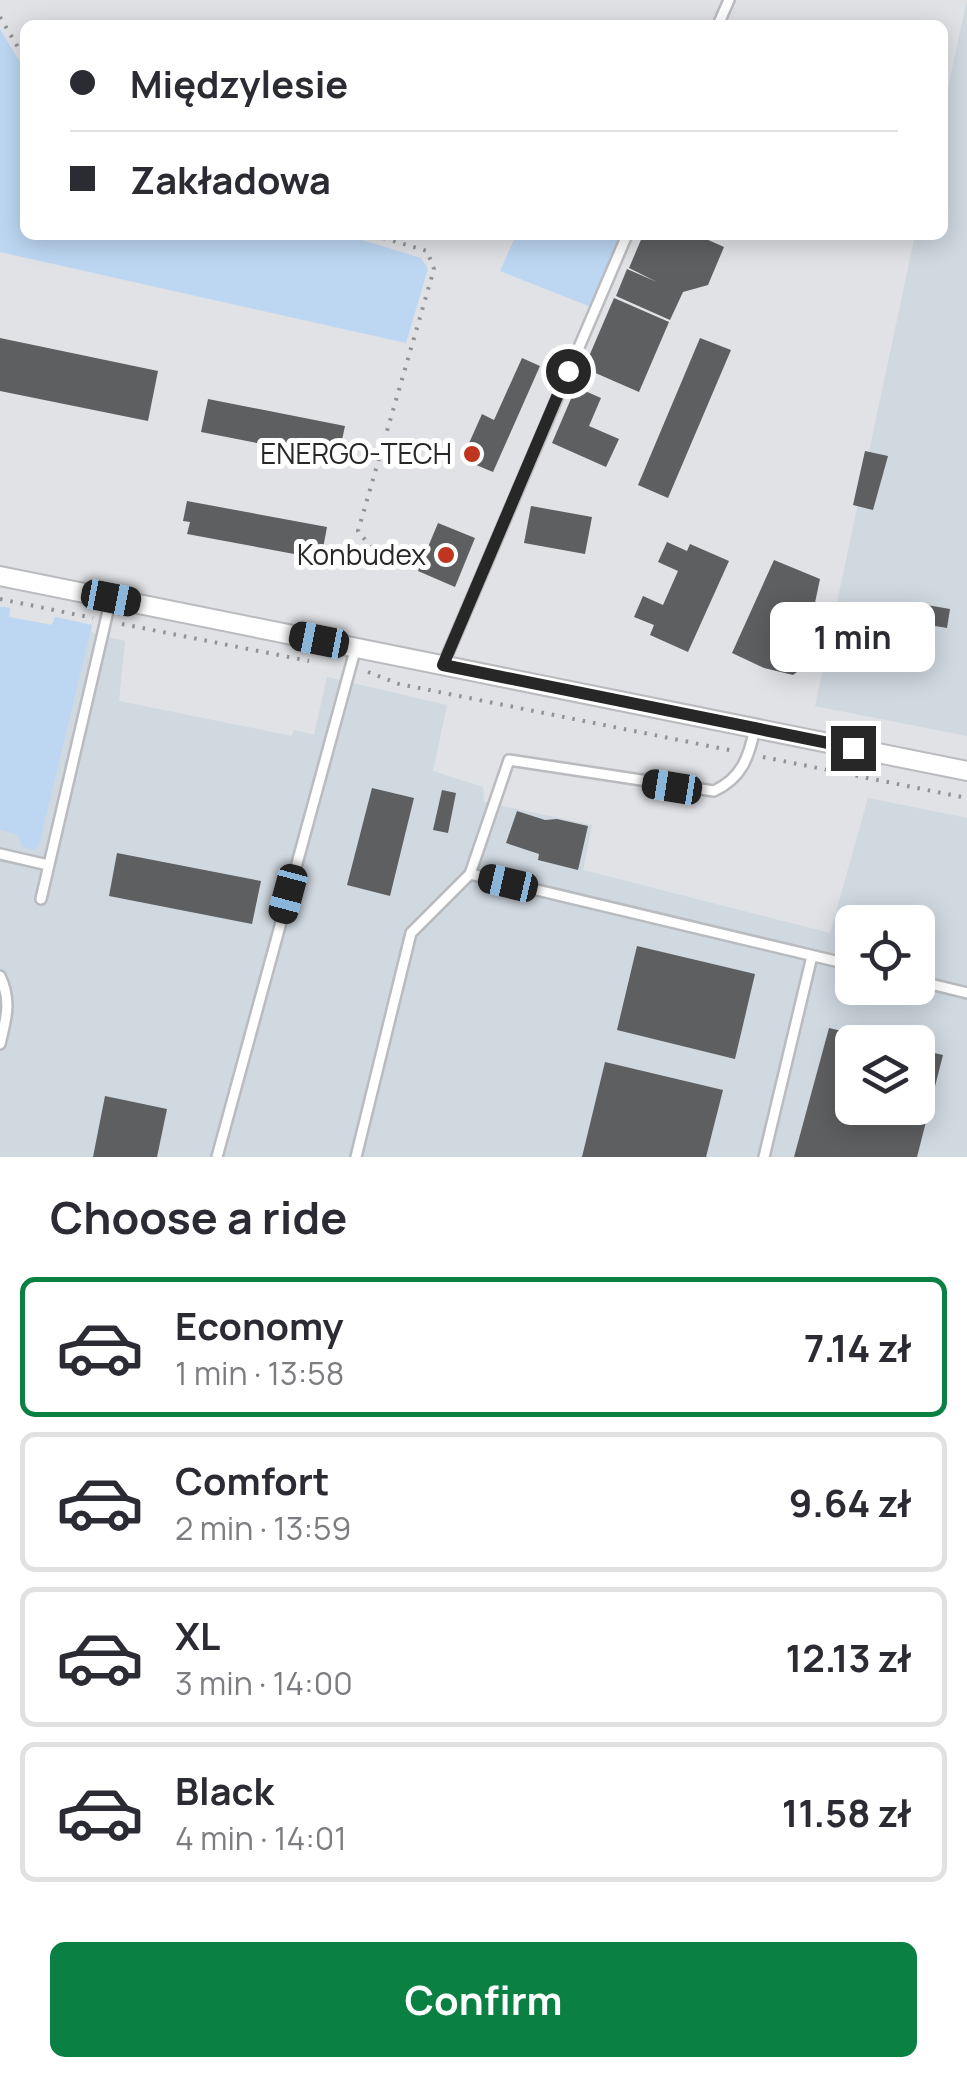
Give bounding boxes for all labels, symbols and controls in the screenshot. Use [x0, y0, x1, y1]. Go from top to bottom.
text: Międzylesie [130, 57, 348, 109]
text: Zakładowa [130, 153, 331, 205]
route start [546, 349, 591, 394]
place label: ENERGO-TECH [260, 434, 452, 472]
marker: ENERGO-TECH [461, 443, 483, 465]
place label: Konbudex [297, 535, 426, 573]
marker: Konbudex [435, 544, 457, 566]
car [79, 578, 143, 618]
callout: 1 min [770, 603, 936, 673]
text: 1 min [813, 615, 892, 659]
car [287, 620, 351, 660]
route end [831, 726, 876, 771]
car [640, 767, 704, 807]
car [266, 861, 310, 927]
car [475, 862, 541, 904]
map controls [835, 905, 935, 1125]
button: locate [835, 905, 935, 1005]
button: layers [835, 1025, 935, 1125]
text: Choose a ride [50, 1186, 347, 1248]
text: Economy [175, 1299, 344, 1351]
icon: car [55, 1302, 145, 1392]
text: 7.14 zł [804, 1321, 912, 1373]
text: 1 min · 13:58 [175, 1351, 344, 1395]
text: Comfort [175, 1454, 329, 1506]
icon: car [55, 1457, 145, 1547]
text: 9.64 zł [789, 1476, 912, 1528]
text: 2 min · 13:59 [175, 1506, 351, 1550]
text: XL [175, 1609, 220, 1661]
icon: car [55, 1612, 145, 1702]
text: 12.13 zł [786, 1631, 912, 1683]
text: 3 min · 14:00 [175, 1661, 353, 1705]
text: Black [175, 1764, 274, 1816]
icon: car [55, 1767, 145, 1857]
text: 11.58 zł [782, 1786, 912, 1838]
text: 4 min · 14:01 [175, 1816, 347, 1860]
button: Confirm [50, 1942, 917, 2057]

